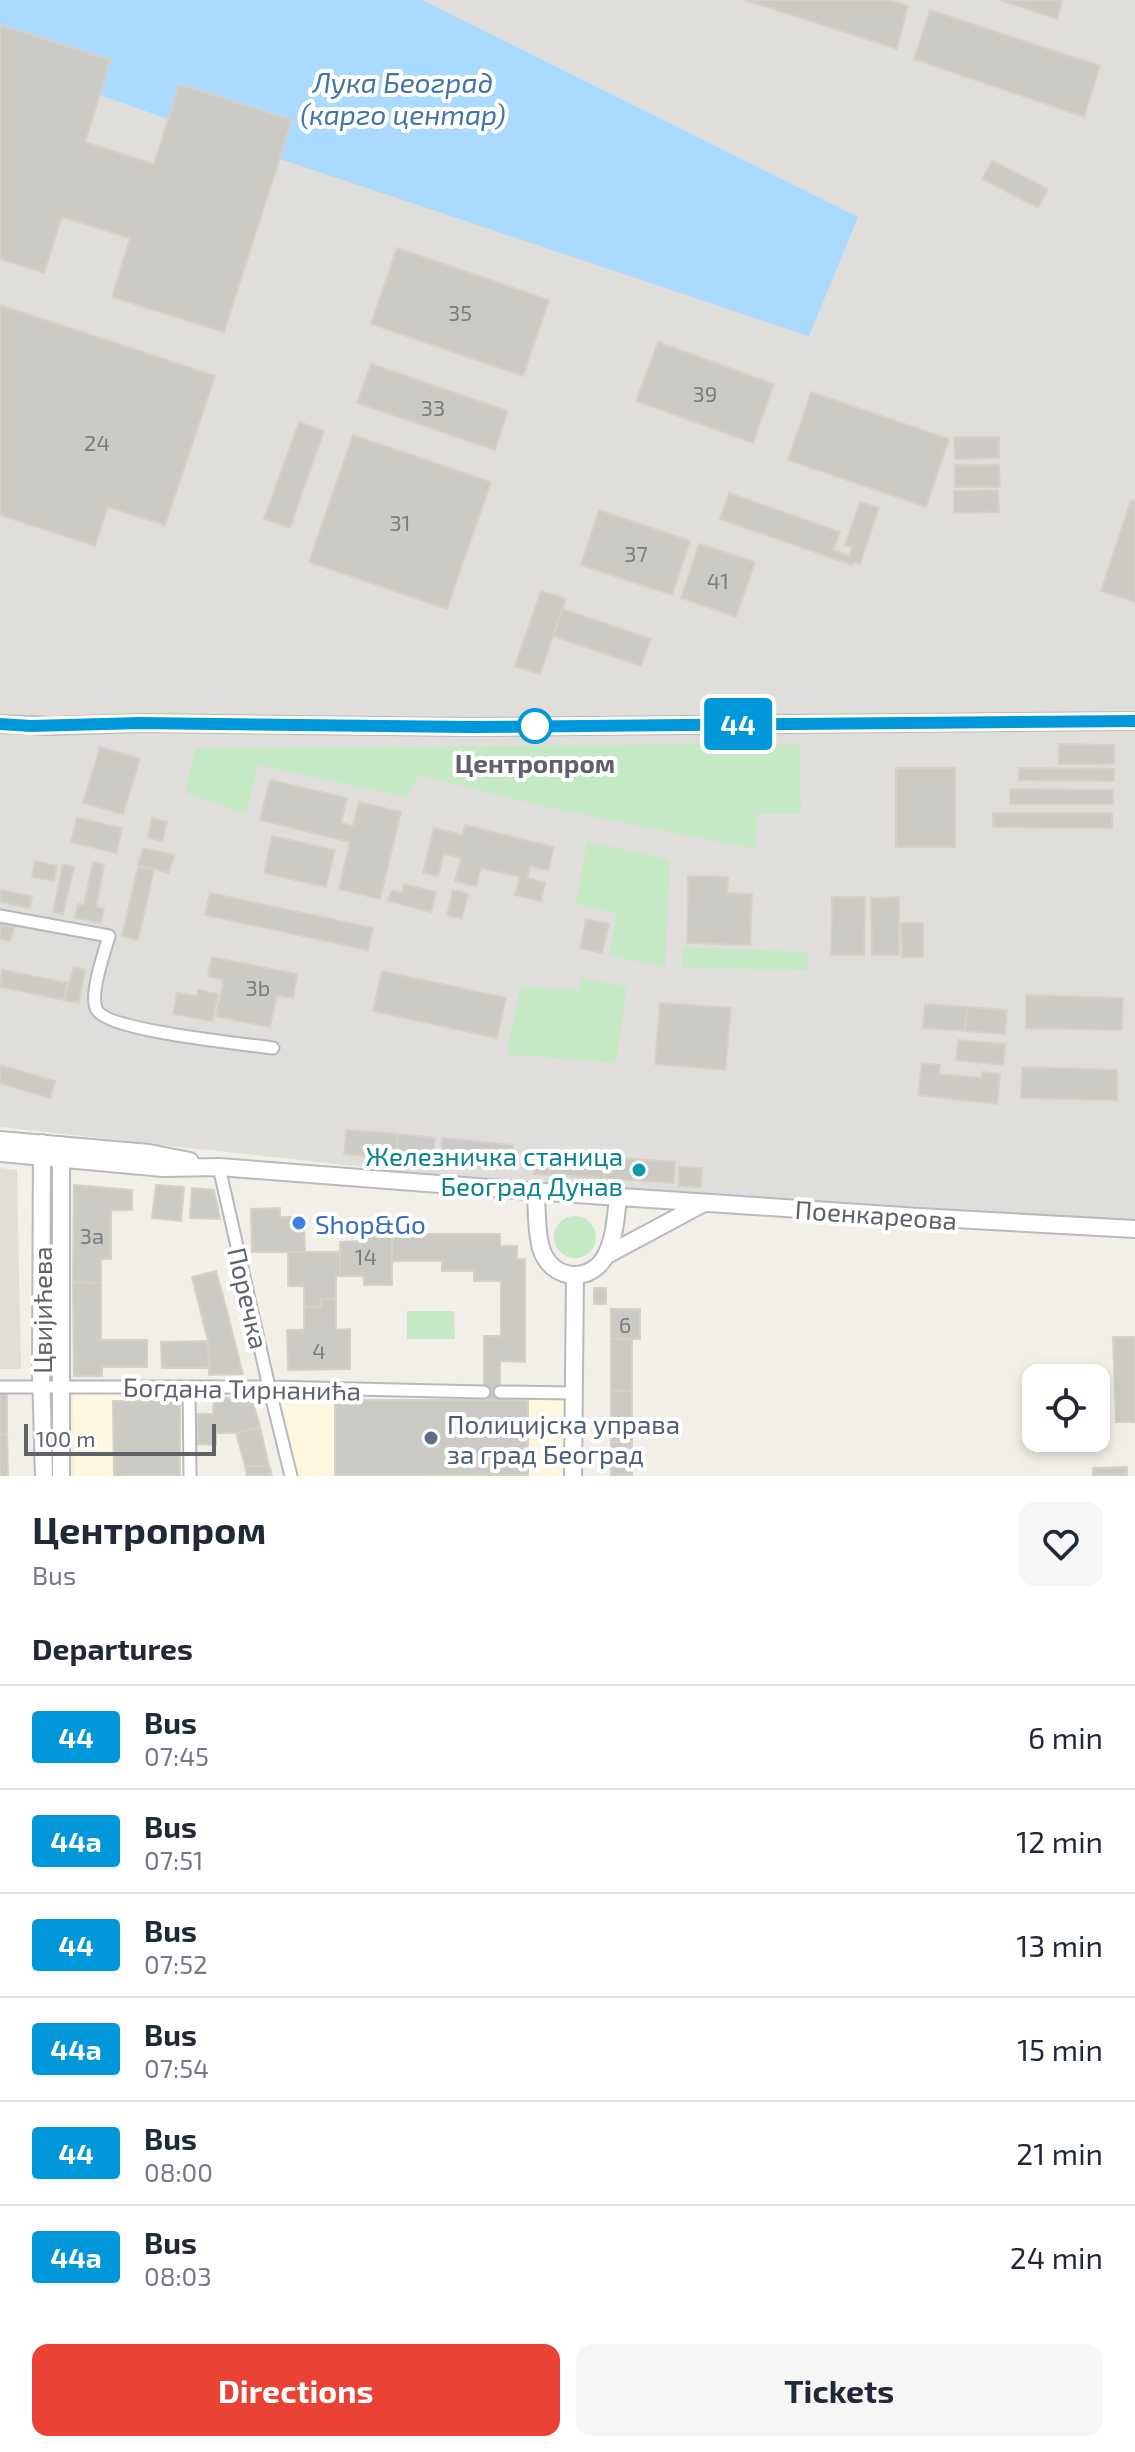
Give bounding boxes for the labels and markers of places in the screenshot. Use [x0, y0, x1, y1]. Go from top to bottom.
marker: Центропром [518, 709, 552, 743]
place label: Центропром [455, 747, 615, 778]
place label: Железничка станица Београд Дунав [366, 1140, 623, 1202]
marker: Железничка станица Београд Дунав [630, 1161, 648, 1179]
place label: Shop&Go [315, 1208, 426, 1239]
marker: Shop&Go [290, 1214, 308, 1232]
place label: Полицијска управа за град Београд [447, 1408, 680, 1469]
marker: Полицијска управа за град Београд [422, 1429, 440, 1447]

